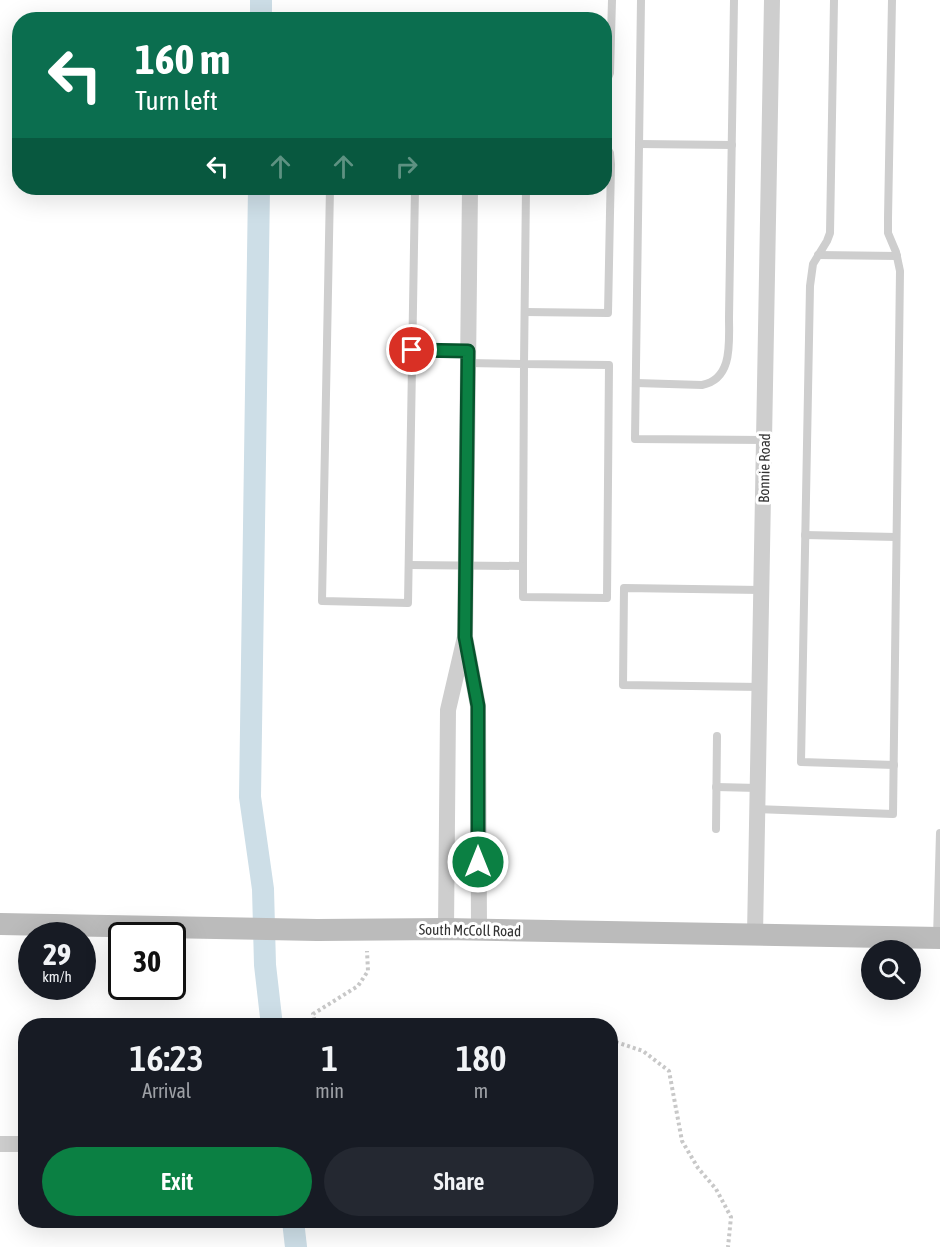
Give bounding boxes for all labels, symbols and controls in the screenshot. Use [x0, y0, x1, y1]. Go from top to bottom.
text: 160 m [135, 35, 230, 83]
icon: left [36, 36, 114, 114]
text: Turn left [135, 85, 218, 116]
icon: left [201, 150, 234, 183]
icon: ahead [264, 150, 297, 183]
icon: ahead [327, 150, 360, 183]
icon: right [390, 150, 423, 183]
pin [386, 324, 437, 375]
icon: arrive [395, 333, 428, 366]
street label: Bonnie Road [755, 433, 773, 503]
position arrow [446, 830, 510, 894]
street label: South McColl Road [419, 921, 521, 939]
speed limit sign: 30 [108, 922, 186, 1000]
text: 29 [43, 937, 71, 971]
map controls [861, 940, 921, 1000]
button: search [861, 940, 921, 1000]
text: km/h [42, 968, 72, 985]
text: 16:23 [130, 1037, 204, 1079]
text: 1 [321, 1037, 338, 1079]
text: 180 [456, 1037, 506, 1079]
text: Arrival [142, 1079, 191, 1102]
text: min [315, 1079, 344, 1102]
text: m [474, 1079, 488, 1102]
button: Exit [42, 1147, 312, 1216]
button: Share [324, 1147, 594, 1216]

